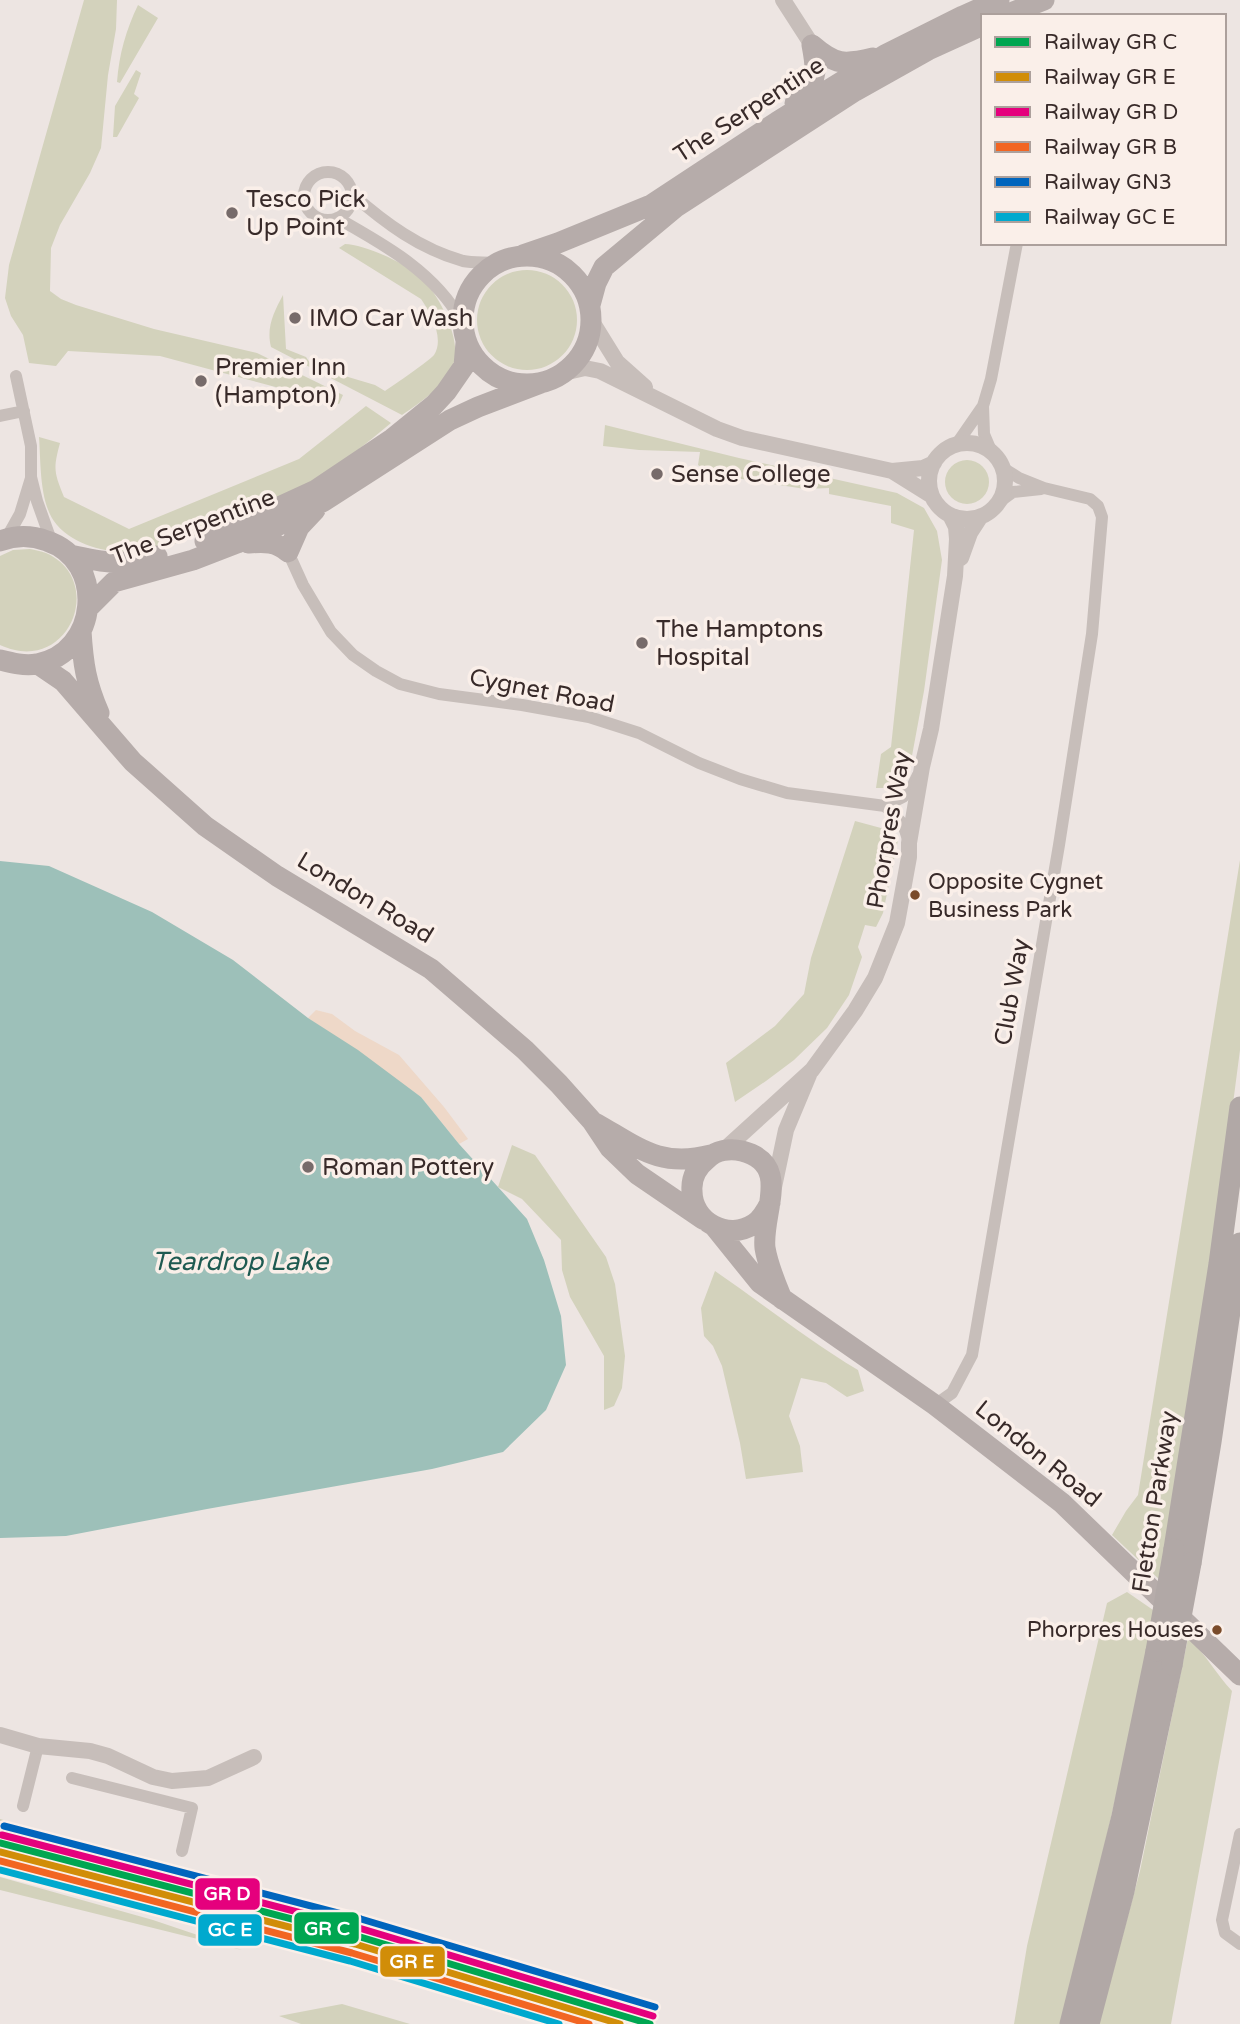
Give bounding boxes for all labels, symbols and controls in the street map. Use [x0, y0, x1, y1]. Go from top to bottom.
legend [981, 14, 1226, 245]
text: Railway GR C [1044, 30, 1177, 55]
street label: The Serpentine [669, 51, 829, 169]
text: Railway GR E [1044, 65, 1176, 90]
text: Railway GR D [1044, 100, 1178, 125]
text: Railway GR B [1044, 135, 1177, 160]
text: Railway GN3 [1044, 170, 1172, 195]
place label: Tesco Pick Up Point [246, 185, 366, 242]
marker: Tesco Pick Up Point [224, 205, 240, 221]
text: Railway GC E [1044, 205, 1175, 230]
place label: IMO Car Wash [309, 304, 473, 333]
marker: IMO Car Wash [287, 310, 303, 326]
place label: Premier Inn (Hampton) [215, 353, 346, 410]
marker: Premier Inn (Hampton) [193, 373, 209, 389]
place label: Sense College [671, 460, 830, 489]
marker: Sense College [649, 466, 665, 482]
street label: The Serpentine [107, 482, 279, 572]
place label: The Hamptons Hospital [656, 615, 823, 672]
marker: The Hamptons Hospital [634, 635, 650, 651]
street label: Cygnet Road [467, 663, 617, 719]
street label: Phorpres Way [861, 749, 917, 911]
street label: London Road [292, 846, 438, 950]
place label: Opposite Cygnet Business Park [928, 869, 1103, 923]
marker: Opposite Cygnet Business Park [908, 888, 922, 902]
street label: Club Way [988, 936, 1036, 1048]
place label: Roman Pottery [322, 1153, 494, 1182]
marker: Roman Pottery [300, 1159, 316, 1175]
water label: Teardrop Lake [152, 1246, 329, 1277]
street label: London Road [969, 1394, 1107, 1514]
street label: Fletton Parkway [1126, 1409, 1184, 1595]
place label: Phorpres Houses [1027, 1617, 1204, 1643]
marker: Phorpres Houses [1210, 1623, 1224, 1637]
line badge: GR D [194, 1877, 261, 1911]
text: GR D [203, 1883, 251, 1905]
line badge: GR C [293, 1911, 360, 1945]
line badge: GC E [197, 1913, 263, 1947]
text: GR C [304, 1918, 350, 1940]
text: GC E [208, 1919, 252, 1941]
line badge: GR E [379, 1945, 446, 1978]
text: GR E [390, 1951, 434, 1973]

